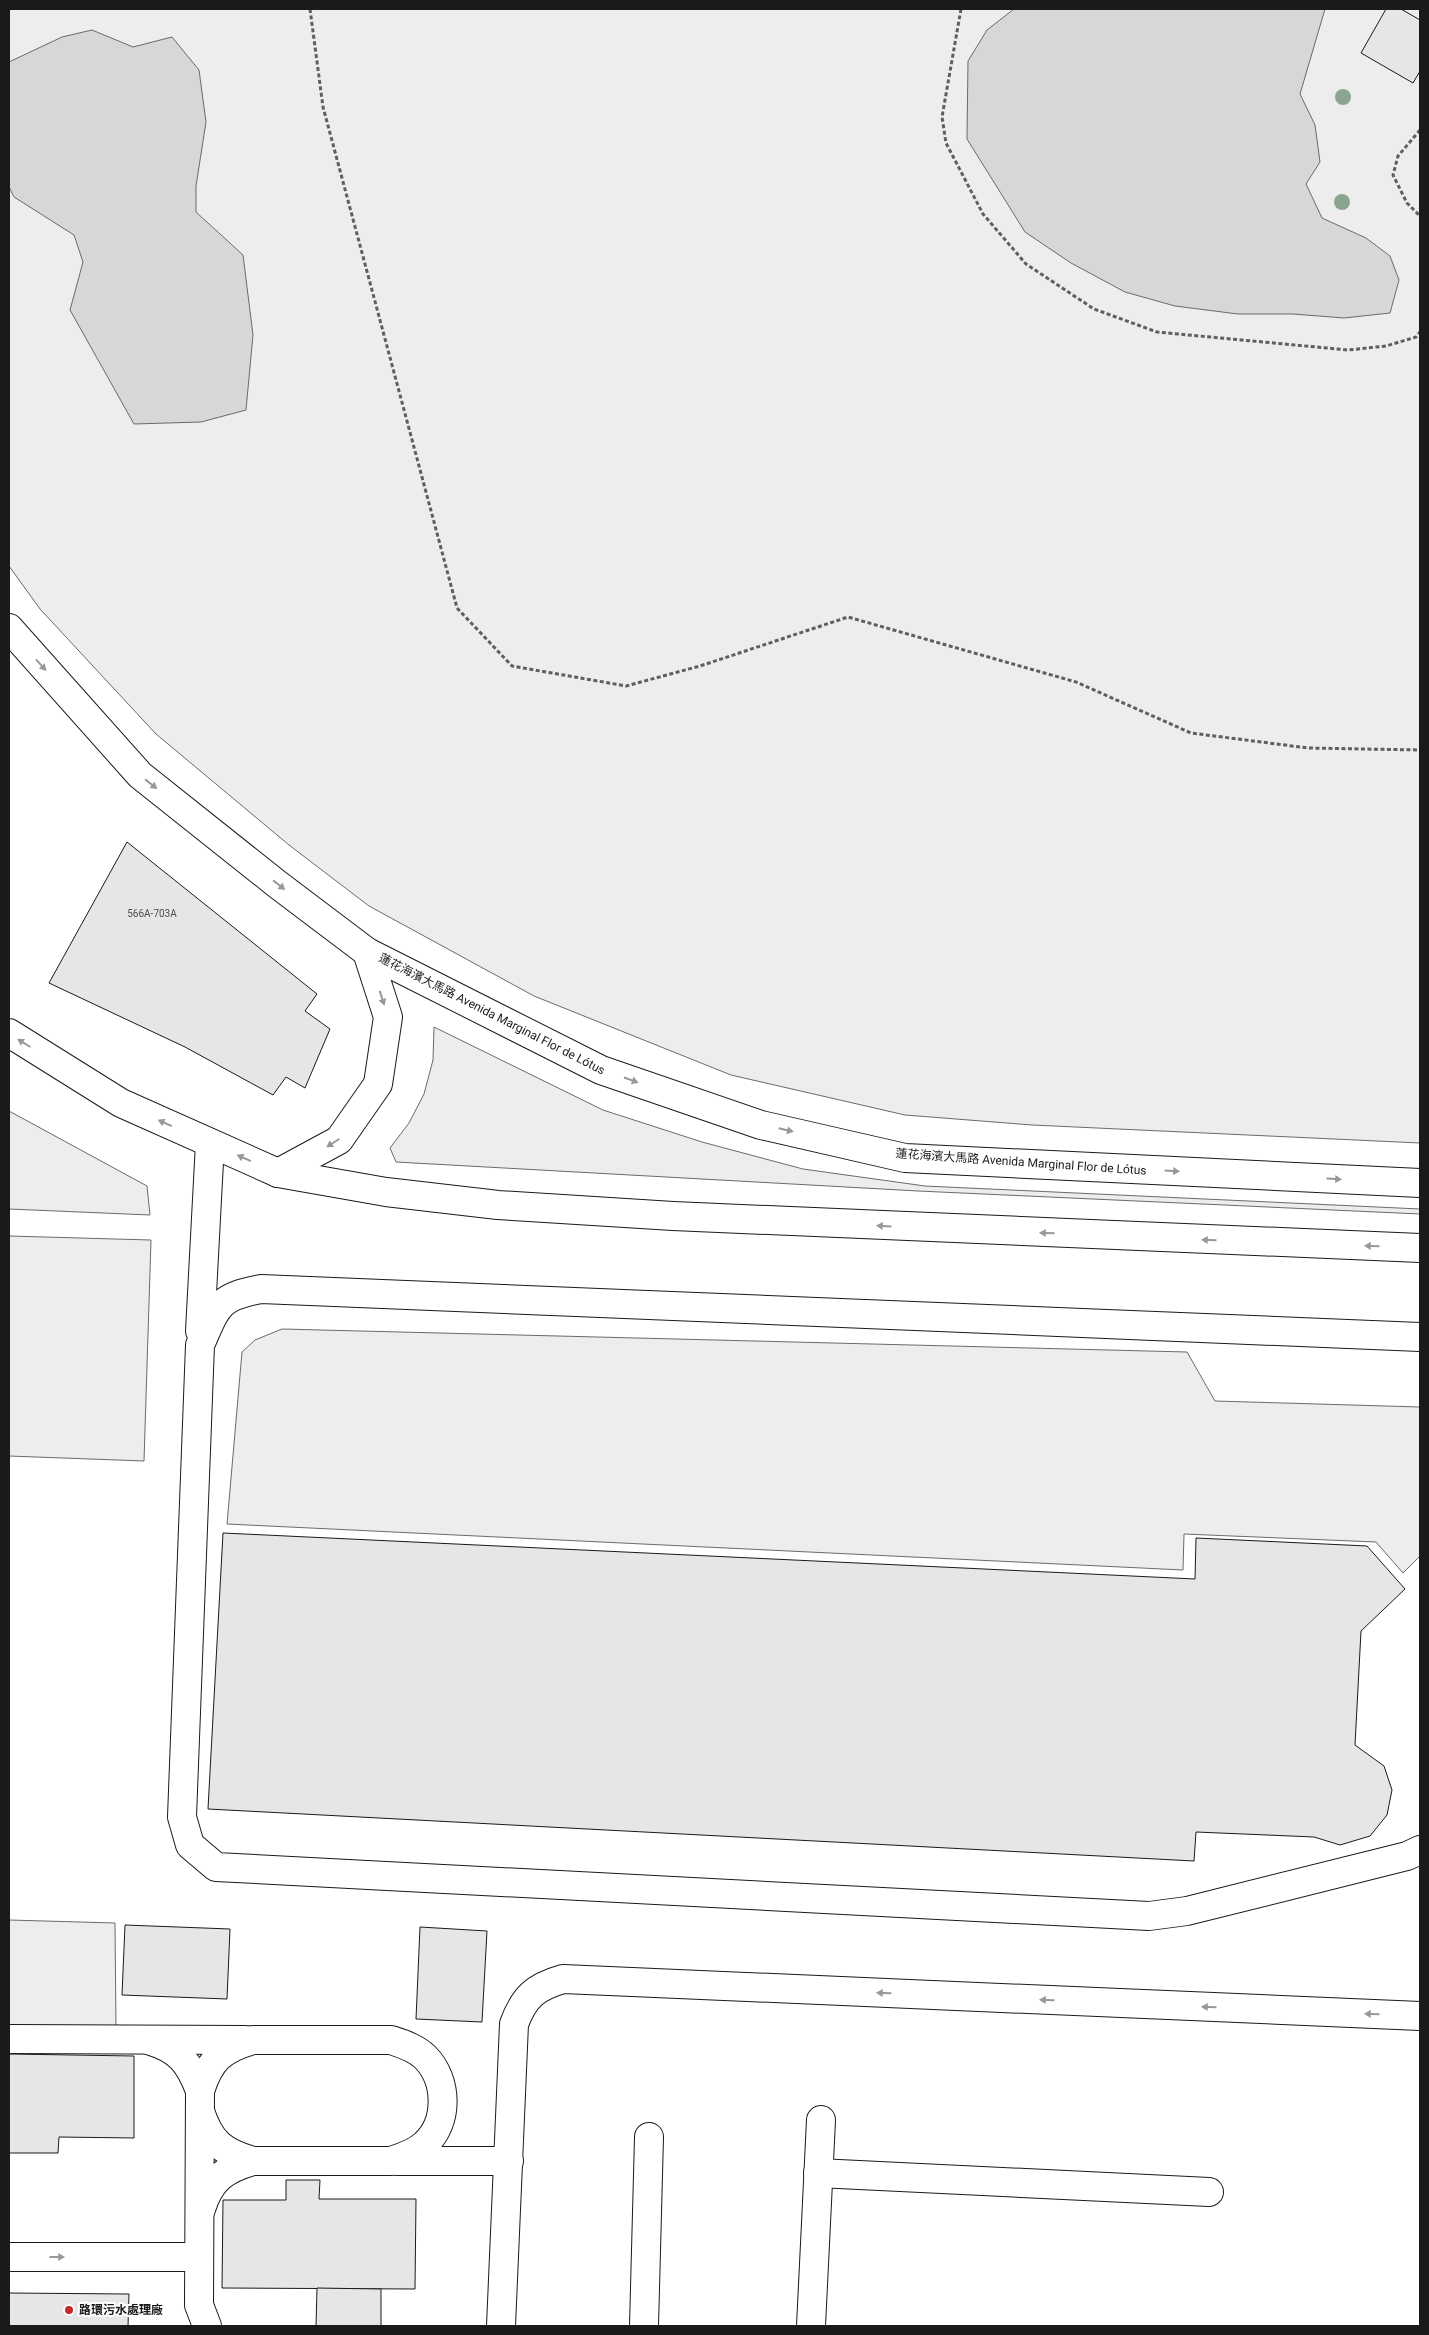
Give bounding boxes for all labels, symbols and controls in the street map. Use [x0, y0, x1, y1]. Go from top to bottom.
one-way arrow [35, 658, 47, 670]
one-way arrow [144, 778, 157, 789]
one-way arrow [272, 880, 286, 890]
house number: 566A-703A [127, 908, 177, 919]
street label: 蓮花海濱大馬路 Avenida Marginal Flor de Lótus [377, 951, 607, 1077]
one-way arrow [379, 991, 387, 1006]
one-way arrow [18, 1038, 31, 1047]
one-way arrow [624, 1076, 639, 1084]
one-way arrow [158, 1118, 172, 1126]
one-way arrow [778, 1126, 793, 1134]
one-way arrow [327, 1138, 340, 1147]
street label: 蓮花海濱大馬路 Avenida Marginal Flor de Lótus [895, 1146, 1147, 1178]
one-way arrow [237, 1153, 251, 1161]
one-way arrow [1164, 1168, 1180, 1176]
one-way arrow [1327, 1175, 1343, 1183]
one-way arrow [876, 1221, 892, 1229]
one-way arrow [1039, 1229, 1055, 1237]
one-way arrow [1201, 1235, 1217, 1243]
one-way arrow [1363, 1242, 1379, 1250]
one-way arrow [876, 1989, 892, 1997]
one-way arrow [1039, 1996, 1055, 2004]
one-way arrow [1201, 2003, 1217, 2011]
one-way arrow [1363, 2010, 1379, 2018]
one-way arrow [50, 2253, 66, 2261]
place label: 路環污水處理廠 [79, 2303, 163, 2317]
marker: 路環污水處理廠 [63, 2304, 75, 2316]

